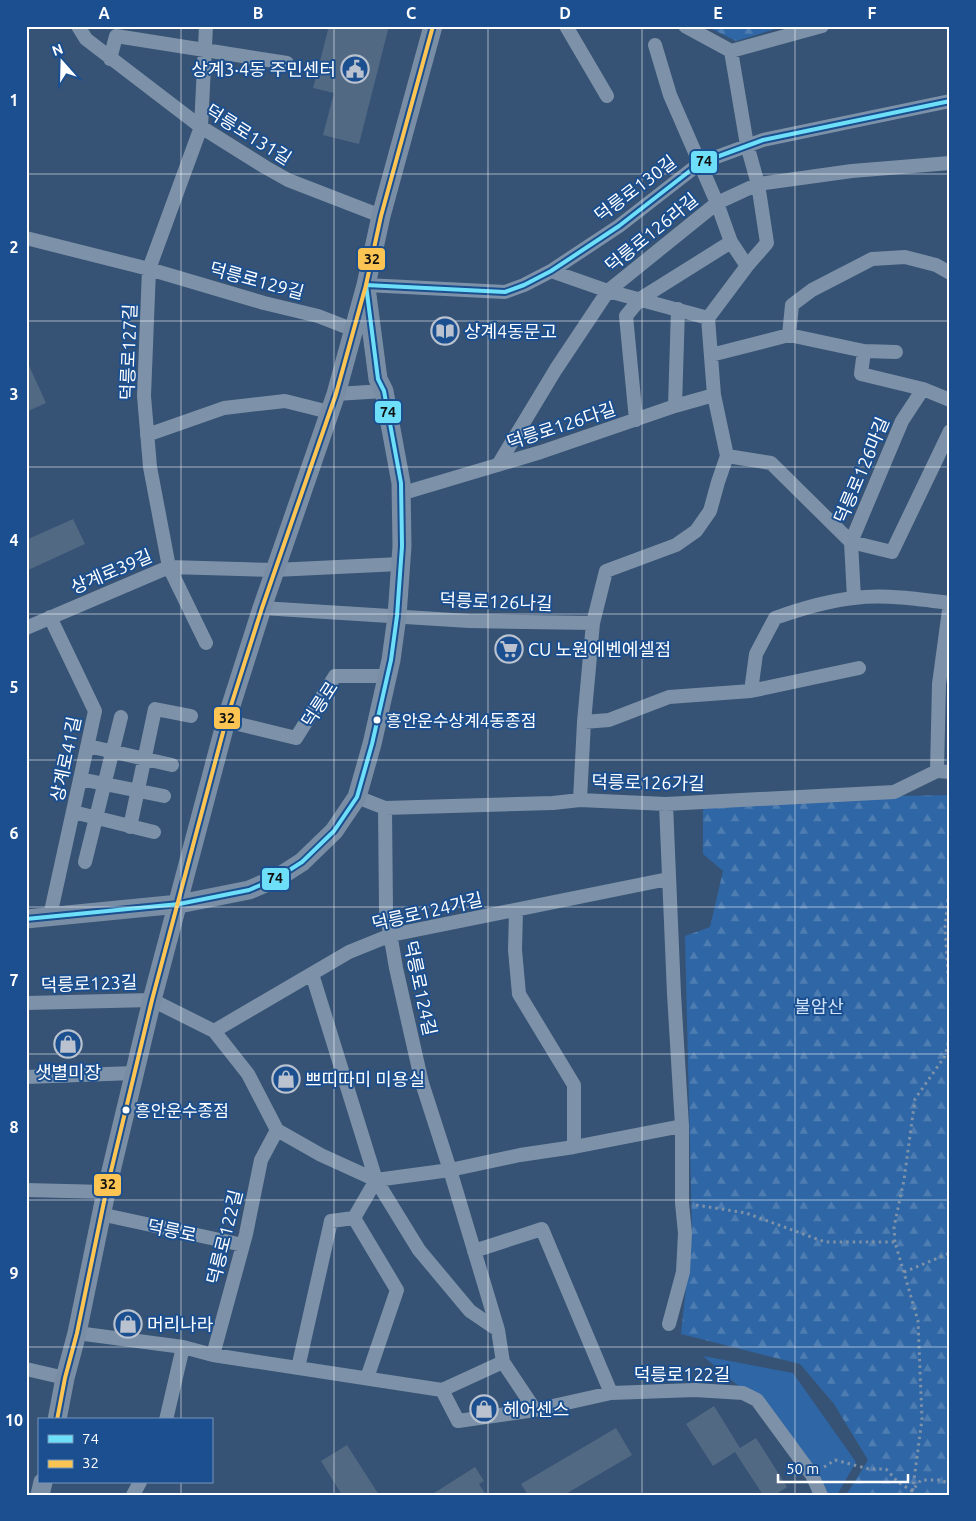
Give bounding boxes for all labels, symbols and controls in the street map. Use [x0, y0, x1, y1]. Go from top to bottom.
text: A [98, 4, 110, 22]
text: B [253, 4, 263, 22]
text: C [406, 4, 416, 22]
text: D [559, 4, 571, 22]
text: E [713, 4, 723, 22]
text: F [868, 4, 877, 22]
north arrow [38, 38, 88, 88]
text: N [50, 40, 65, 59]
public building icon: 상계3·4동 주민센터 [340, 54, 370, 84]
place label: 상계3·4동 주민센터 [191, 59, 336, 79]
text: 1 [9, 91, 19, 109]
street label: 덕릉로131길 [203, 100, 295, 168]
line badge: 74 [690, 150, 718, 174]
street label: 덕릉로130길 [590, 151, 680, 225]
text: 74 [696, 153, 712, 169]
street label: 덕릉로126라길 [601, 189, 701, 275]
text: 2 [9, 238, 19, 256]
line badge: 32 [357, 247, 386, 271]
text: 32 [364, 251, 380, 267]
street label: 덕릉로129길 [208, 258, 306, 302]
street label: 덕릉로127길 [116, 303, 140, 401]
library icon: 상계4동문고 [430, 316, 460, 346]
place label: 상계4동문고 [464, 321, 557, 341]
text: 3 [9, 385, 19, 403]
street label: 덕릉로126다길 [504, 398, 618, 452]
line badge: 74 [374, 400, 402, 424]
text: 74 [380, 404, 396, 420]
street label: 덕릉로126마길 [830, 414, 892, 526]
text: 4 [9, 531, 19, 549]
street label: 상계로39길 [67, 545, 155, 597]
street label: 덕릉로126나길 [439, 589, 553, 613]
supermarket icon: CU 노원에벤에셀점 [494, 634, 524, 664]
place label: CU 노원에벤에셀점 [528, 639, 671, 659]
text: 5 [9, 678, 19, 696]
street label: 덕릉로 [297, 678, 341, 730]
line badge: 32 [213, 706, 241, 730]
text: 32 [219, 710, 235, 726]
place label: 흥안운수상계4동종점 [386, 711, 536, 730]
street label: 상계로41길 [46, 715, 84, 803]
marker: 흥안운수상계4동종점 [372, 715, 382, 725]
street label: 덕릉로126가길 [591, 771, 705, 793]
text: 6 [9, 824, 19, 842]
line badge: 74 [261, 867, 290, 891]
text: 74 [267, 870, 283, 886]
street label: 덕릉로124가길 [370, 889, 484, 933]
street label: 덕릉로124길 [401, 939, 441, 1037]
text: 7 [9, 971, 19, 989]
street label: 덕릉로123길 [40, 971, 138, 995]
park label: 불암산 [794, 996, 844, 1016]
shop icon: 샛별미장 [53, 1029, 83, 1059]
place label: 샛별미장 [35, 1062, 101, 1082]
shop icon: 쁘띠따미 미용실 [271, 1064, 301, 1094]
place label: 쁘띠따미 미용실 [305, 1069, 425, 1089]
place label: 흥안운수종점 [135, 1101, 229, 1120]
marker: 흥안운수종점 [121, 1105, 131, 1115]
text: 8 [9, 1118, 19, 1136]
line badge: 32 [93, 1173, 122, 1197]
text: 32 [100, 1176, 116, 1192]
street label: 덕릉로122길 [203, 1188, 245, 1286]
street label: 덕릉로 [146, 1215, 198, 1245]
text: 9 [9, 1264, 19, 1282]
shop icon: 머리나라 [113, 1309, 143, 1339]
place label: 머리나라 [147, 1314, 214, 1334]
street label: 덕릉로122길 [634, 1364, 730, 1384]
shop icon: 헤어센스 [469, 1394, 499, 1424]
place label: 헤어센스 [503, 1399, 569, 1419]
text: 10 [5, 1411, 23, 1429]
legend [38, 1418, 212, 1484]
text: 74 [82, 1430, 99, 1447]
scale bar [778, 1451, 908, 1483]
text: 32 [82, 1454, 99, 1471]
text: 50 m [786, 1460, 819, 1477]

